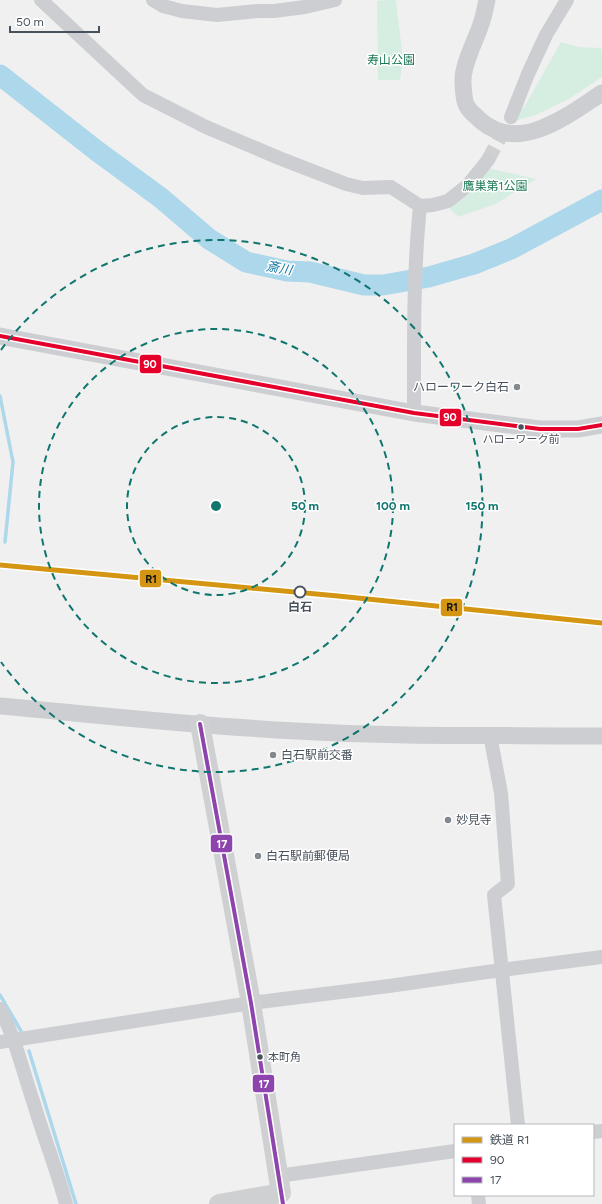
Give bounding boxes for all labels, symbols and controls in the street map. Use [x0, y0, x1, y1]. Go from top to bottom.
scale bar [10, 8, 99, 34]
text: 50 m [16, 15, 44, 29]
park label: 寿山公園 [367, 53, 415, 67]
park label: 鷹巣第1公園 [463, 179, 527, 193]
water label: 斎川 [265, 258, 295, 278]
line badge: 90 [139, 354, 162, 374]
text: 90 [143, 358, 157, 371]
place label: ハローワーク白石 [413, 380, 509, 394]
marker: ハローワーク白石 [512, 382, 522, 392]
line badge: 90 [439, 408, 462, 427]
text: 90 [443, 411, 457, 424]
marker: ハローワーク前 [516, 422, 526, 432]
place label: ハローワーク前 [483, 433, 560, 446]
centre of rings [209, 499, 223, 513]
text: 50 m [291, 499, 319, 513]
text: 100 m [376, 499, 410, 513]
text: 150 m [465, 499, 499, 513]
line badge: R1 [139, 569, 162, 588]
text: R1 [145, 573, 157, 586]
marker: 白石 [293, 585, 307, 599]
line badge: R1 [440, 598, 463, 617]
place label: 白石 [288, 600, 312, 614]
text: R1 [446, 601, 458, 614]
place label: 白石駅前交番 [281, 748, 353, 762]
marker: 白石駅前交番 [268, 750, 278, 760]
place label: 妙見寺 [456, 813, 492, 827]
marker: 妙見寺 [443, 815, 453, 825]
line badge: 17 [210, 834, 233, 853]
text: 17 [217, 838, 227, 851]
place label: 白石駅前郵便局 [266, 849, 350, 863]
marker: 白石駅前郵便局 [253, 851, 263, 861]
place label: 本町角 [268, 1051, 301, 1064]
marker: 本町角 [255, 1052, 265, 1062]
line badge: 17 [252, 1074, 275, 1093]
text: 17 [259, 1078, 269, 1091]
legend [454, 1124, 594, 1196]
text: 鉄道 R1 [490, 1133, 529, 1147]
text: 90 [490, 1153, 505, 1167]
text: 17 [490, 1173, 502, 1187]

